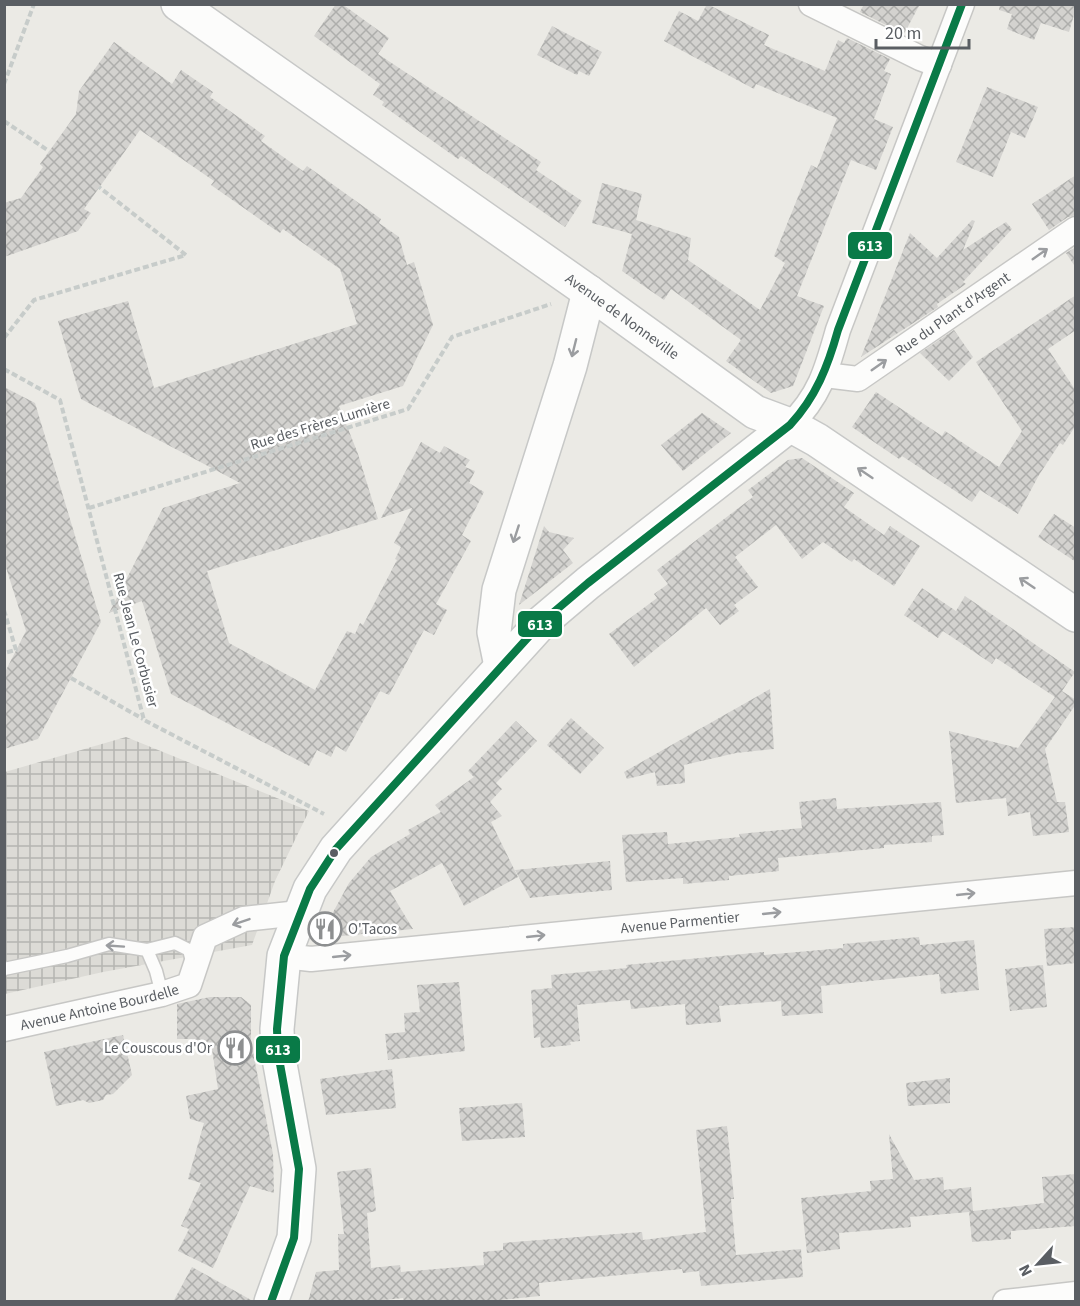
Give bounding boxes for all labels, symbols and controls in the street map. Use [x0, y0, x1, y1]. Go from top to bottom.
scale bar [876, 12, 969, 50]
text: 20 m [885, 21, 921, 46]
line badge: 613 [847, 231, 893, 260]
text: 613 [857, 235, 883, 257]
one-way arrow [1031, 248, 1047, 260]
street label: Rue du Plant d'Argent [891, 267, 1015, 361]
street label: Avenue de Nonneville [561, 268, 683, 365]
one-way arrow [568, 338, 580, 357]
one-way arrow [870, 359, 887, 371]
street label: Rue des Frères Lumière [248, 393, 393, 456]
one-way arrow [858, 467, 874, 479]
one-way arrow [510, 524, 521, 543]
street label: Rue Jean Le Corbusier [107, 570, 164, 711]
one-way arrow [1019, 577, 1035, 589]
line badge: 613 [517, 610, 563, 638]
text: 613 [527, 614, 553, 636]
unlabelled marker [328, 847, 340, 859]
one-way arrow [955, 888, 975, 899]
street label: Avenue Parmentier [620, 906, 741, 939]
one-way arrow [761, 907, 781, 918]
restaurant icon: O'Tacos [307, 911, 343, 947]
one-way arrow [232, 917, 251, 928]
place label: O'Tacos [348, 919, 397, 940]
one-way arrow [525, 930, 545, 941]
one-way arrow [105, 940, 125, 951]
one-way arrow [331, 950, 351, 961]
street label: Avenue Antoine Bourdelle [18, 979, 182, 1036]
restaurant icon: Le Couscous d'Or [217, 1030, 253, 1066]
line badge: 613 [255, 1035, 301, 1064]
place label: Le Couscous d'Or [104, 1038, 213, 1059]
text: 613 [265, 1039, 291, 1061]
north arrow [1008, 1234, 1068, 1294]
text: N [1013, 1261, 1038, 1280]

